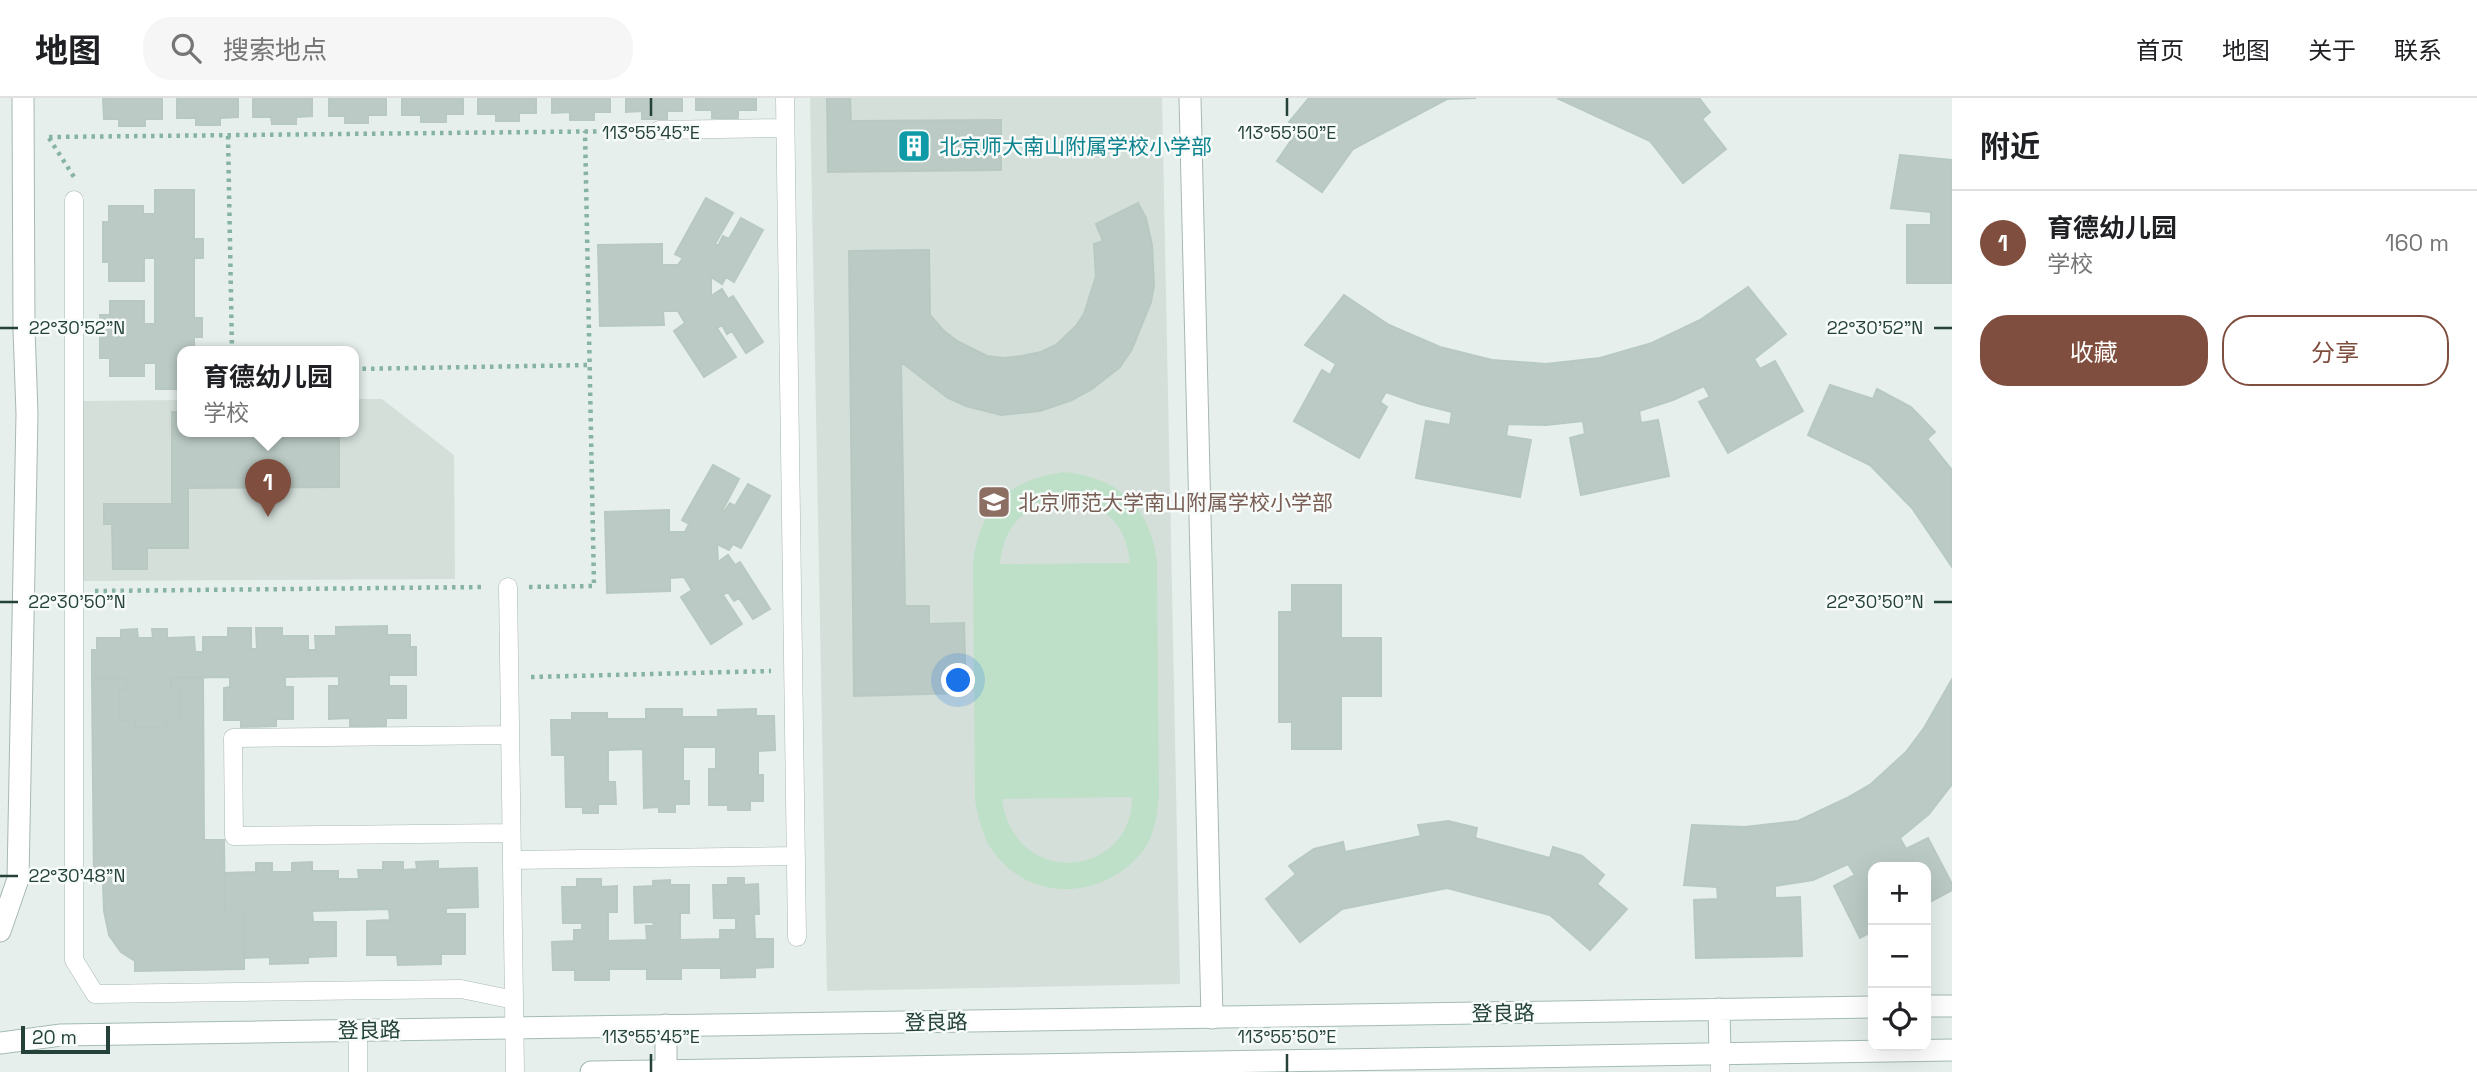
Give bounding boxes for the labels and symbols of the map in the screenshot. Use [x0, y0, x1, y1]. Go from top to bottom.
text: 113°55'45"E [602, 121, 700, 144]
text: 113°55'50"E [1238, 121, 1336, 144]
building icon: 北京师大南山附属学校小学部 [895, 127, 933, 165]
place label: 北京师大南山附属学校小学部 [939, 133, 1212, 160]
text: 22°30'52"N [29, 316, 125, 339]
text: 22°30'52"N [1827, 316, 1923, 339]
pin: 1 [245, 459, 291, 517]
school or university icon: 北京师范大学南山附属学校小学部 [975, 483, 1013, 521]
place label: 北京师范大学南山附属学校小学部 [1018, 489, 1333, 516]
text: 22°30'50"N [28, 590, 126, 613]
text: 22°30'50"N [1826, 590, 1924, 613]
your location [941, 663, 975, 697]
text: 22°30'48"N [29, 864, 125, 887]
street label: 登良路 [1471, 999, 1535, 1027]
street label: 登良路 [904, 1008, 968, 1036]
street label: 登良路 [337, 1016, 401, 1044]
scale bar [21, 1023, 110, 1055]
text: 113°55'45"E [602, 1025, 700, 1048]
text: 113°55'50"E [1238, 1025, 1336, 1048]

